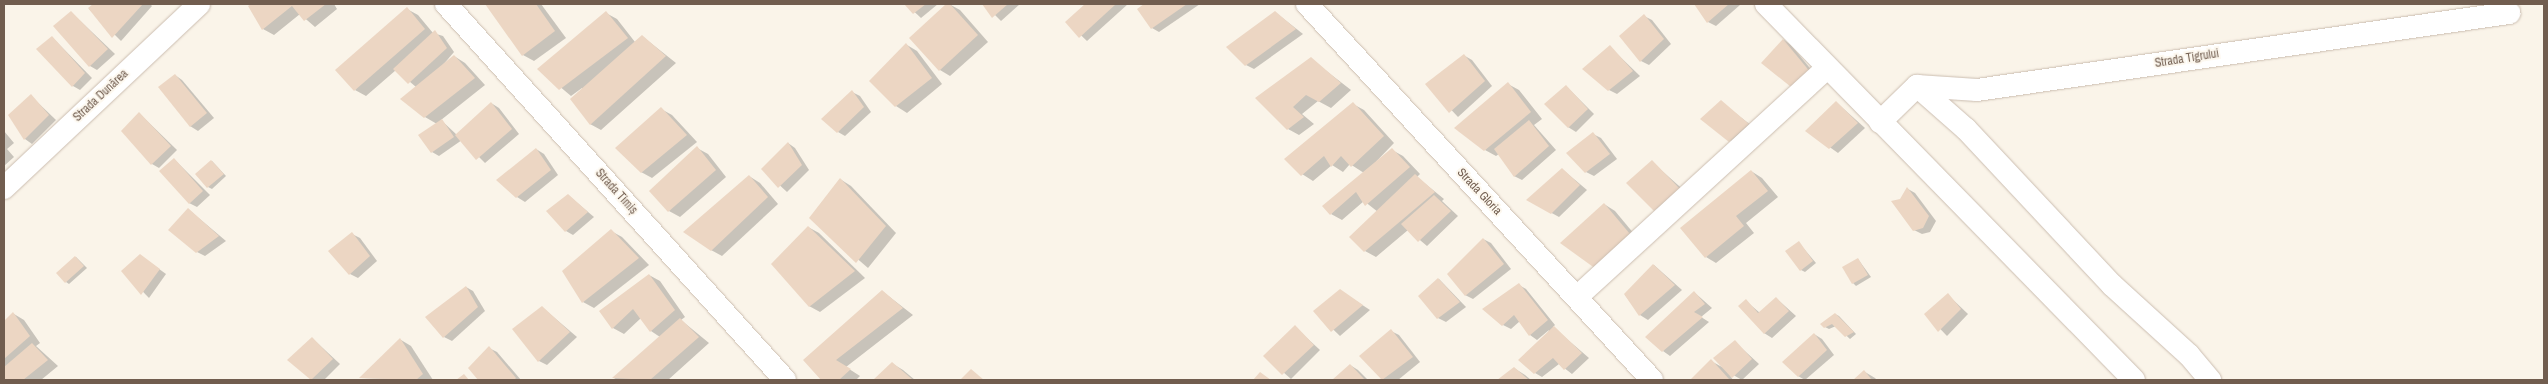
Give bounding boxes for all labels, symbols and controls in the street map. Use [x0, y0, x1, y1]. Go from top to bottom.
street label: Strada Tigrului [2154, 47, 2220, 71]
street label: Strada Dunărea [71, 67, 131, 125]
street label: Strada Timiș [592, 166, 640, 218]
street label: Strada Gloria [1454, 166, 1504, 218]

